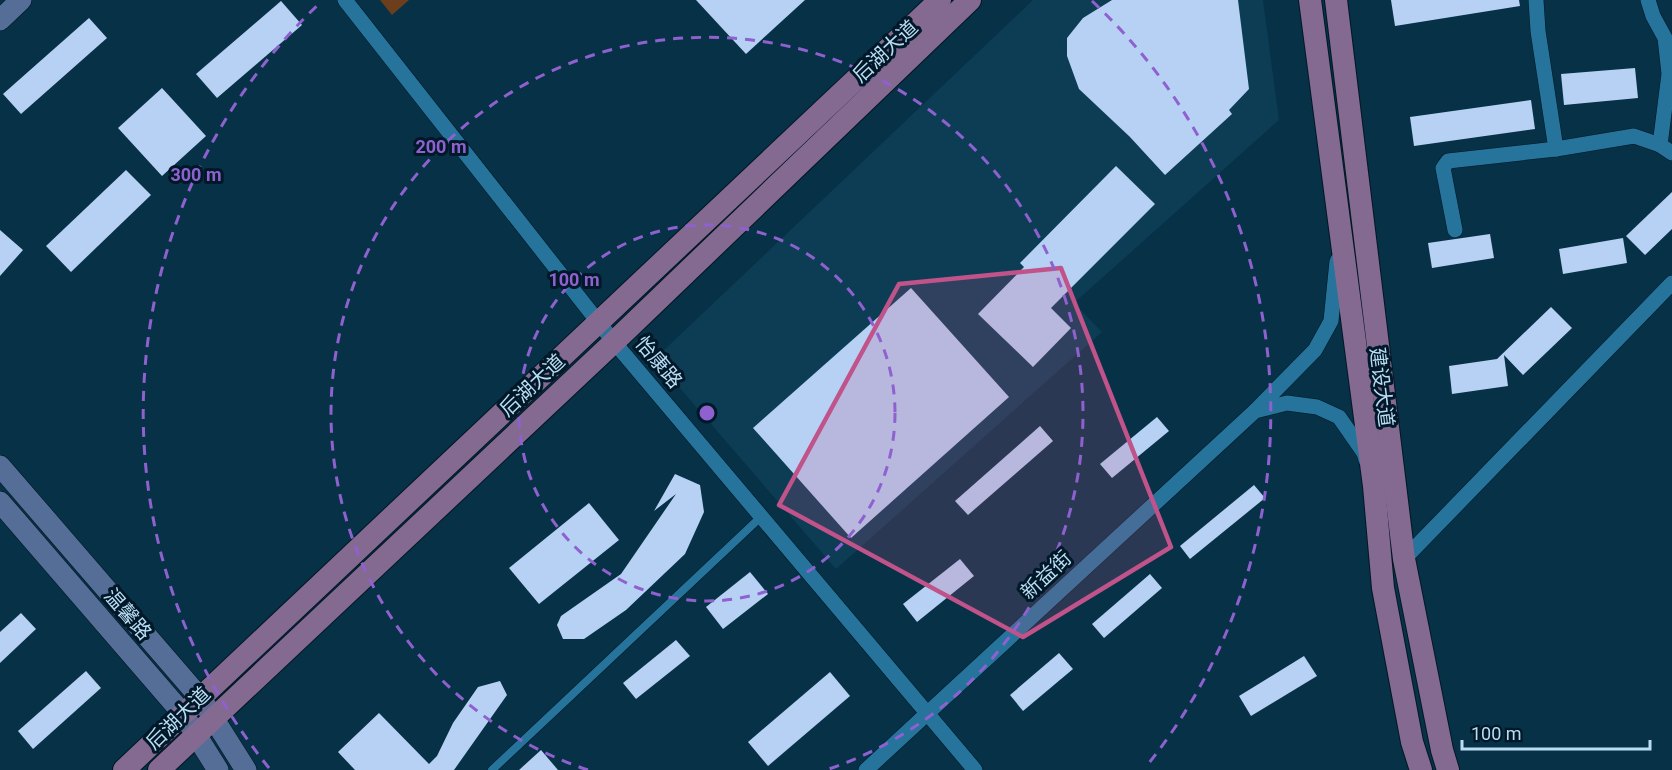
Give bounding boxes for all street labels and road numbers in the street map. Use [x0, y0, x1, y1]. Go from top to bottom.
street label: 后湖大道 [848, 15, 922, 87]
street label: 怡康路 [631, 331, 687, 393]
street label: 建设大道 [1365, 346, 1399, 428]
street label: 后湖大道 [495, 349, 569, 421]
street label: 新益街 [1016, 546, 1076, 604]
street label: 温馨路 [99, 583, 157, 645]
street label: 后湖大道 [141, 682, 215, 754]

